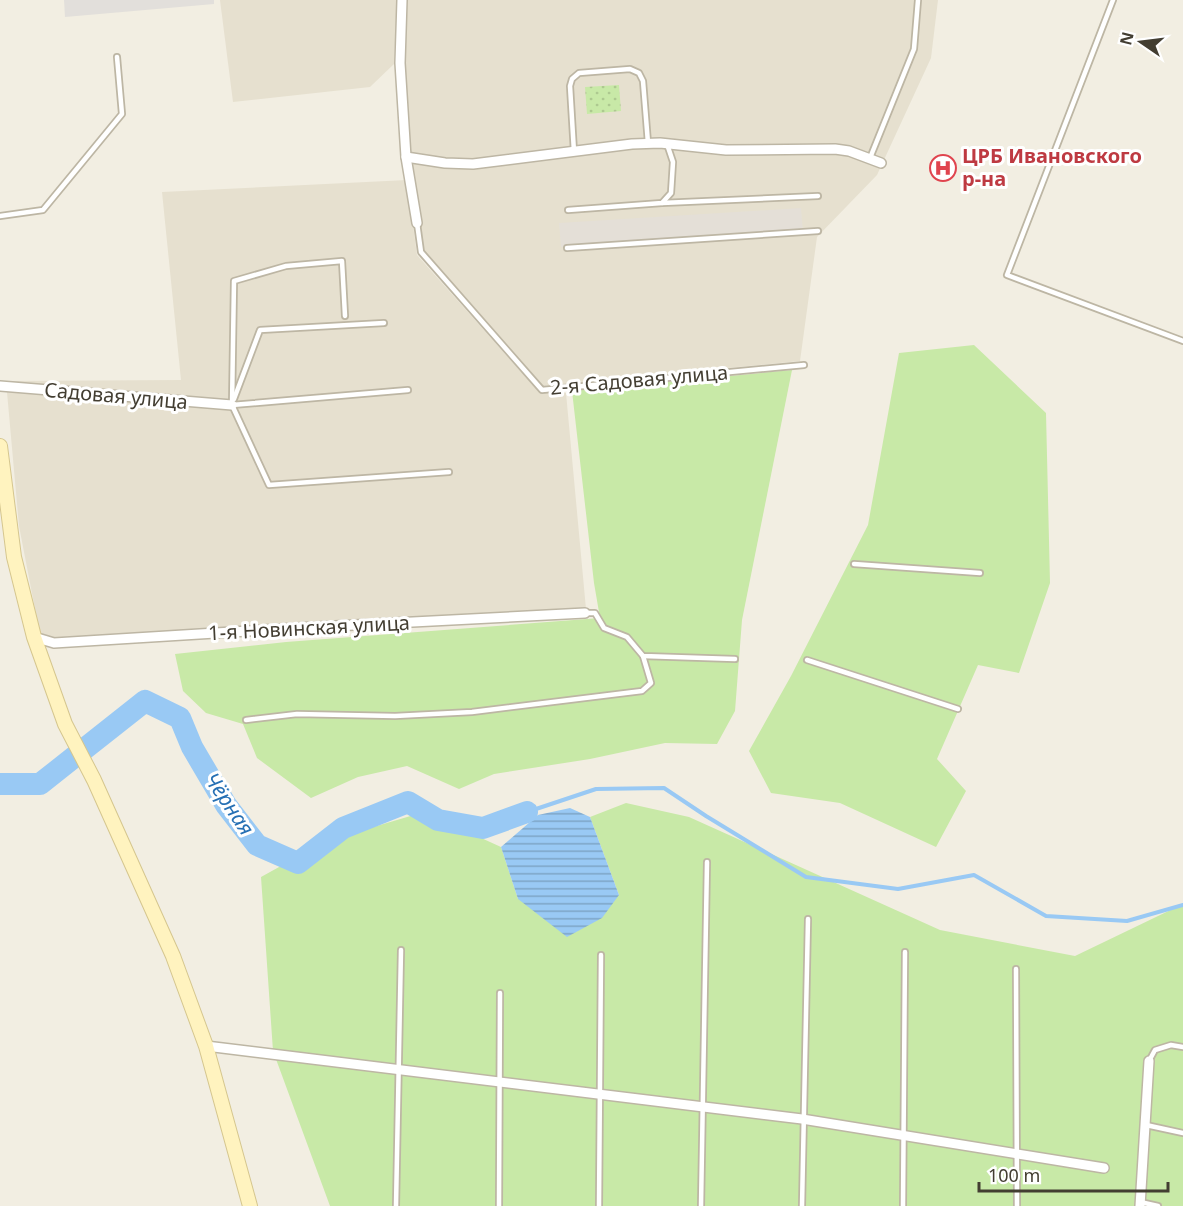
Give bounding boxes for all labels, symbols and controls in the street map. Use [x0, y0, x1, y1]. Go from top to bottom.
north arrow [1111, 12, 1171, 72]
text: N [1114, 29, 1139, 47]
place label: ЦРБ Ивановского р-на [962, 142, 1142, 192]
hospital icon: ЦРБ Ивановского р-на [928, 153, 958, 183]
street label: 2-я Садовая улица [549, 358, 729, 401]
street label: Садовая улица [43, 376, 189, 415]
street label: 1-я Новинская улица [207, 609, 411, 646]
water label: Чёрная [199, 767, 261, 841]
scale bar [979, 1155, 1168, 1193]
text: 100 m [988, 1163, 1040, 1187]

